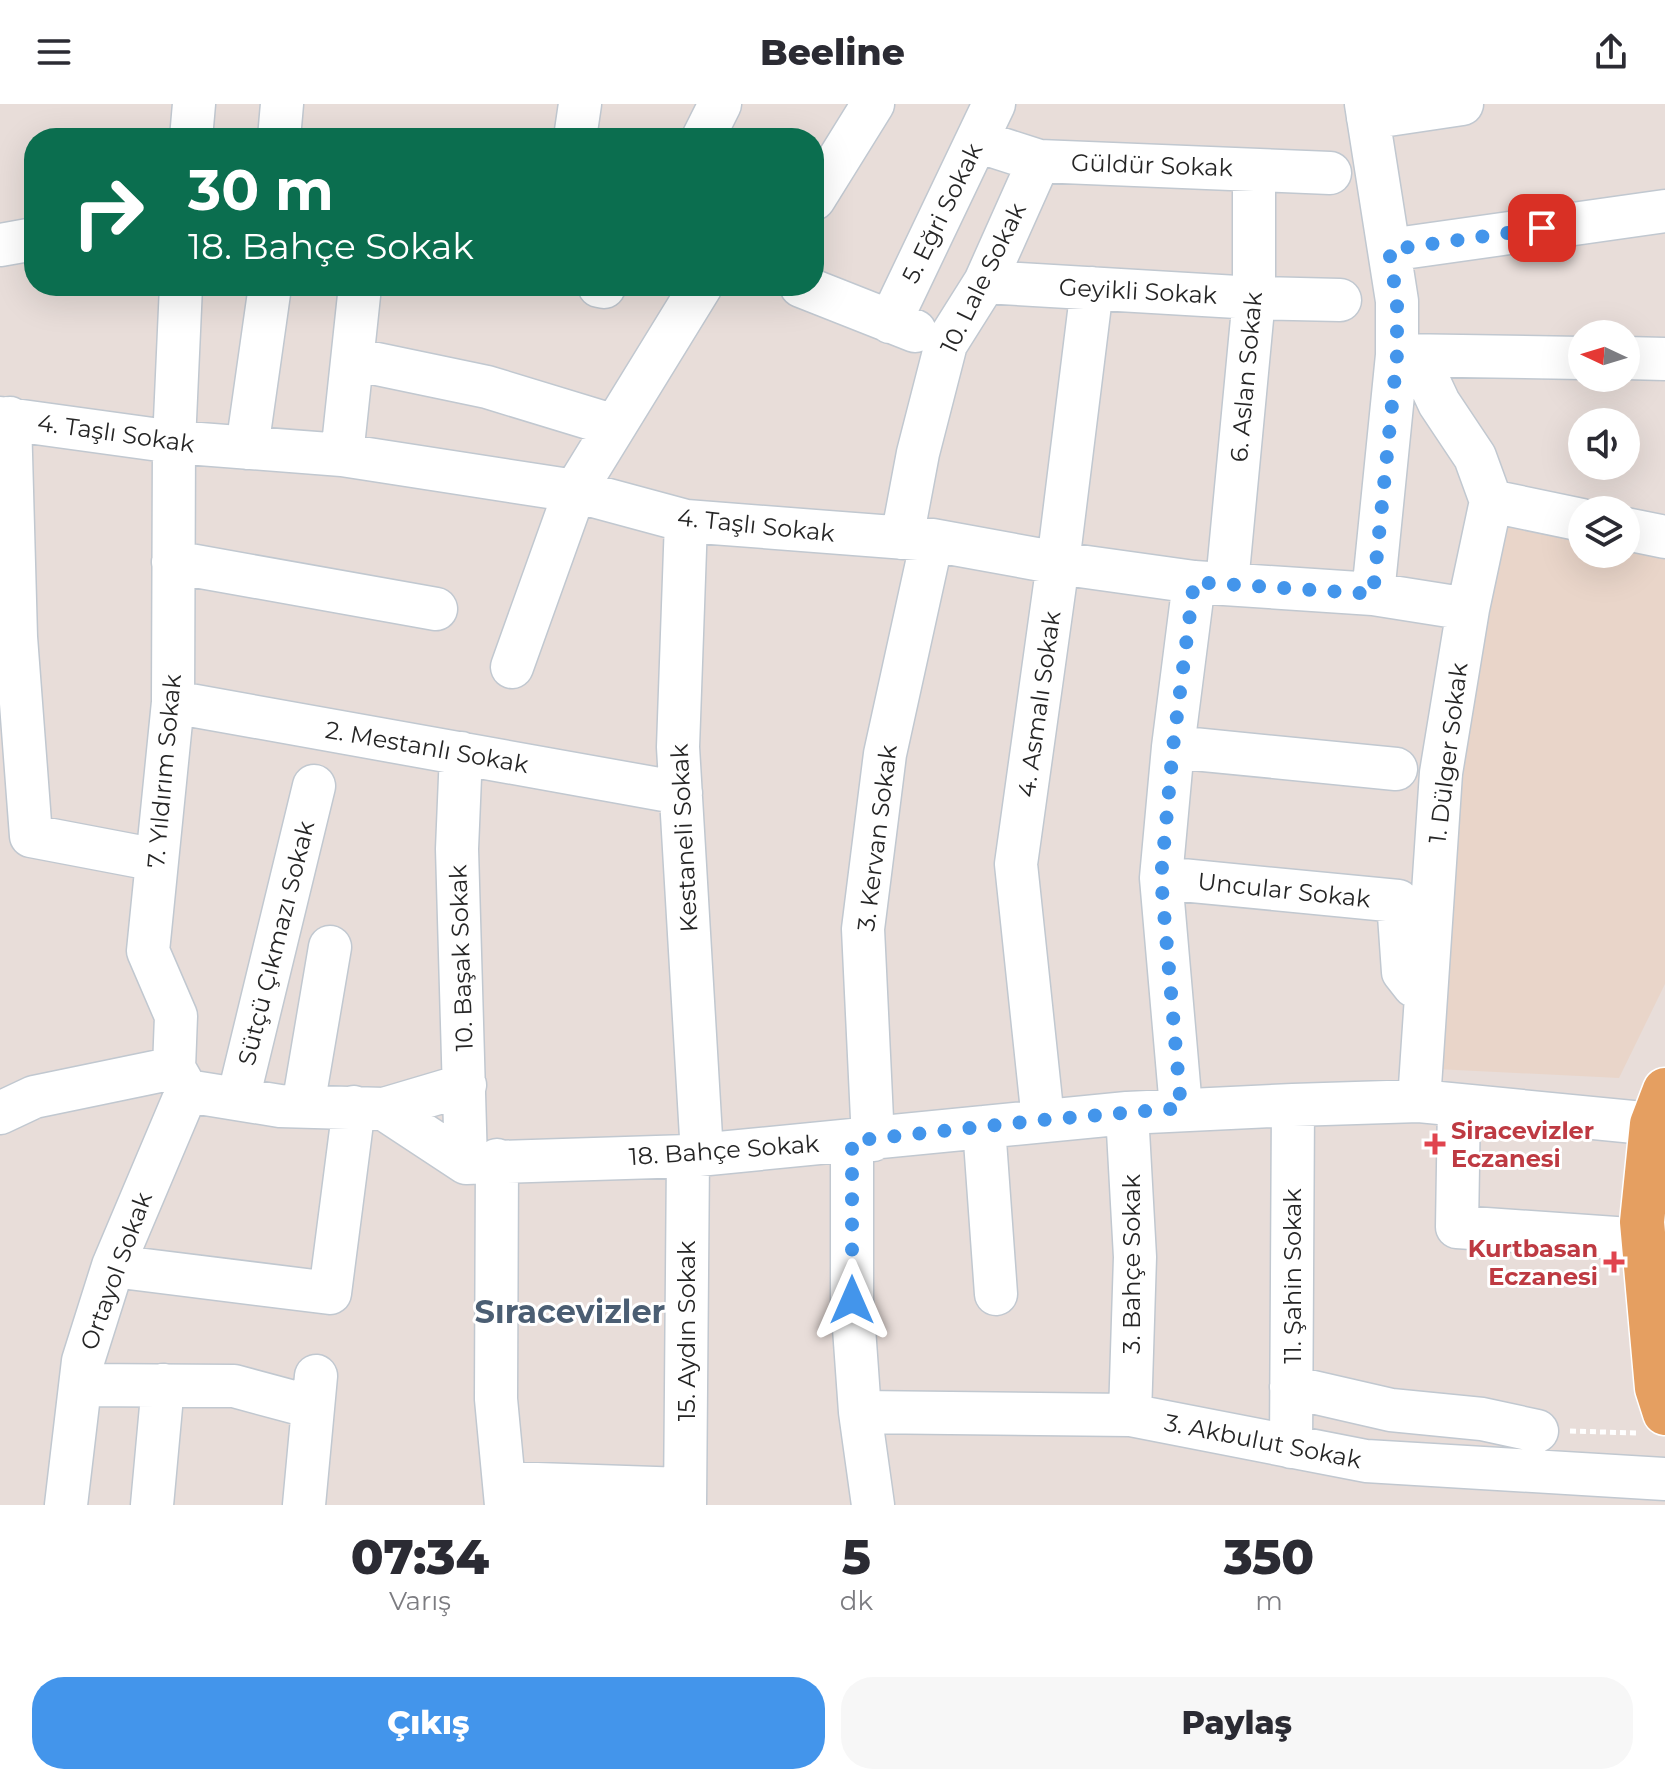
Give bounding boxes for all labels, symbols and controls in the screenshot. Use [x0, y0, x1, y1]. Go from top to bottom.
icon: menu [32, 30, 76, 74]
text: Beeline [760, 30, 905, 74]
icon: share [1589, 30, 1633, 74]
street label: 5. Eğri Sokak [896, 138, 989, 288]
street label: Güldür Sokak [1071, 148, 1234, 182]
text: 30 m [188, 156, 334, 224]
icon: right [56, 160, 160, 264]
pin [1508, 194, 1576, 262]
street label: 10. Lale Sokak [934, 198, 1032, 358]
icon: arrive [1520, 206, 1564, 250]
text: 18. Bahçe Sokak [188, 224, 474, 268]
street label: Geyikli Sokak [1058, 272, 1218, 310]
street label: 6. Aslan Sokak [1224, 290, 1268, 463]
north arrow [1568, 320, 1640, 392]
map controls [1568, 320, 1640, 568]
street label: 4. Taşlı Sokak [36, 408, 197, 458]
button: sound [1568, 408, 1640, 480]
button: layers [1568, 496, 1640, 568]
street label: 4. Taşlı Sokak [676, 502, 837, 548]
street label: 4. Asmalı Sokak [1012, 608, 1067, 799]
street label: 1. Dülger Sokak [1423, 660, 1474, 845]
street label: 7. Yıldırım Sokak [141, 672, 187, 869]
street label: 2. Mestanlı Sokak [323, 715, 531, 779]
street label: Kestaneli Sokak [665, 742, 703, 933]
street label: 3. Kervan Sokak [851, 743, 903, 933]
street label: Sütçü Çıkmazı Sokak [232, 817, 321, 1068]
street label: 10. Başak Sokak [443, 863, 479, 1052]
street label: Uncular Sokak [1196, 866, 1373, 914]
place label: Siracevizler Eczanesi [1451, 1116, 1594, 1173]
street label: 18. Bahçe Sokak [628, 1129, 821, 1171]
marker: Siracevizler Eczanesi [1426, 1135, 1444, 1153]
street label: 3. Bahçe Sokak [1117, 1173, 1146, 1354]
street label: Ortayol Sokak [74, 1187, 158, 1354]
street label: 11. Şahin Sokak [1278, 1188, 1307, 1364]
place label: Kurtbasan Eczanesi [1468, 1234, 1598, 1291]
street label: 15. Aydın Sokak [672, 1240, 701, 1421]
marker: Kurtbasan Eczanesi [1605, 1253, 1623, 1271]
position arrow [810, 1258, 894, 1342]
district label: Sıracevizler [475, 1292, 665, 1331]
street label: 3. Akbulut Sokak [1162, 1408, 1365, 1474]
text: 07:34 [351, 1528, 489, 1586]
text: 5 [842, 1528, 871, 1586]
text: 350 [1224, 1528, 1314, 1586]
text: Varış [389, 1585, 451, 1617]
text: dk [840, 1585, 873, 1617]
text: m [1255, 1585, 1283, 1617]
button: Çıkış [32, 1677, 825, 1769]
button: Paylaş [841, 1677, 1633, 1769]

